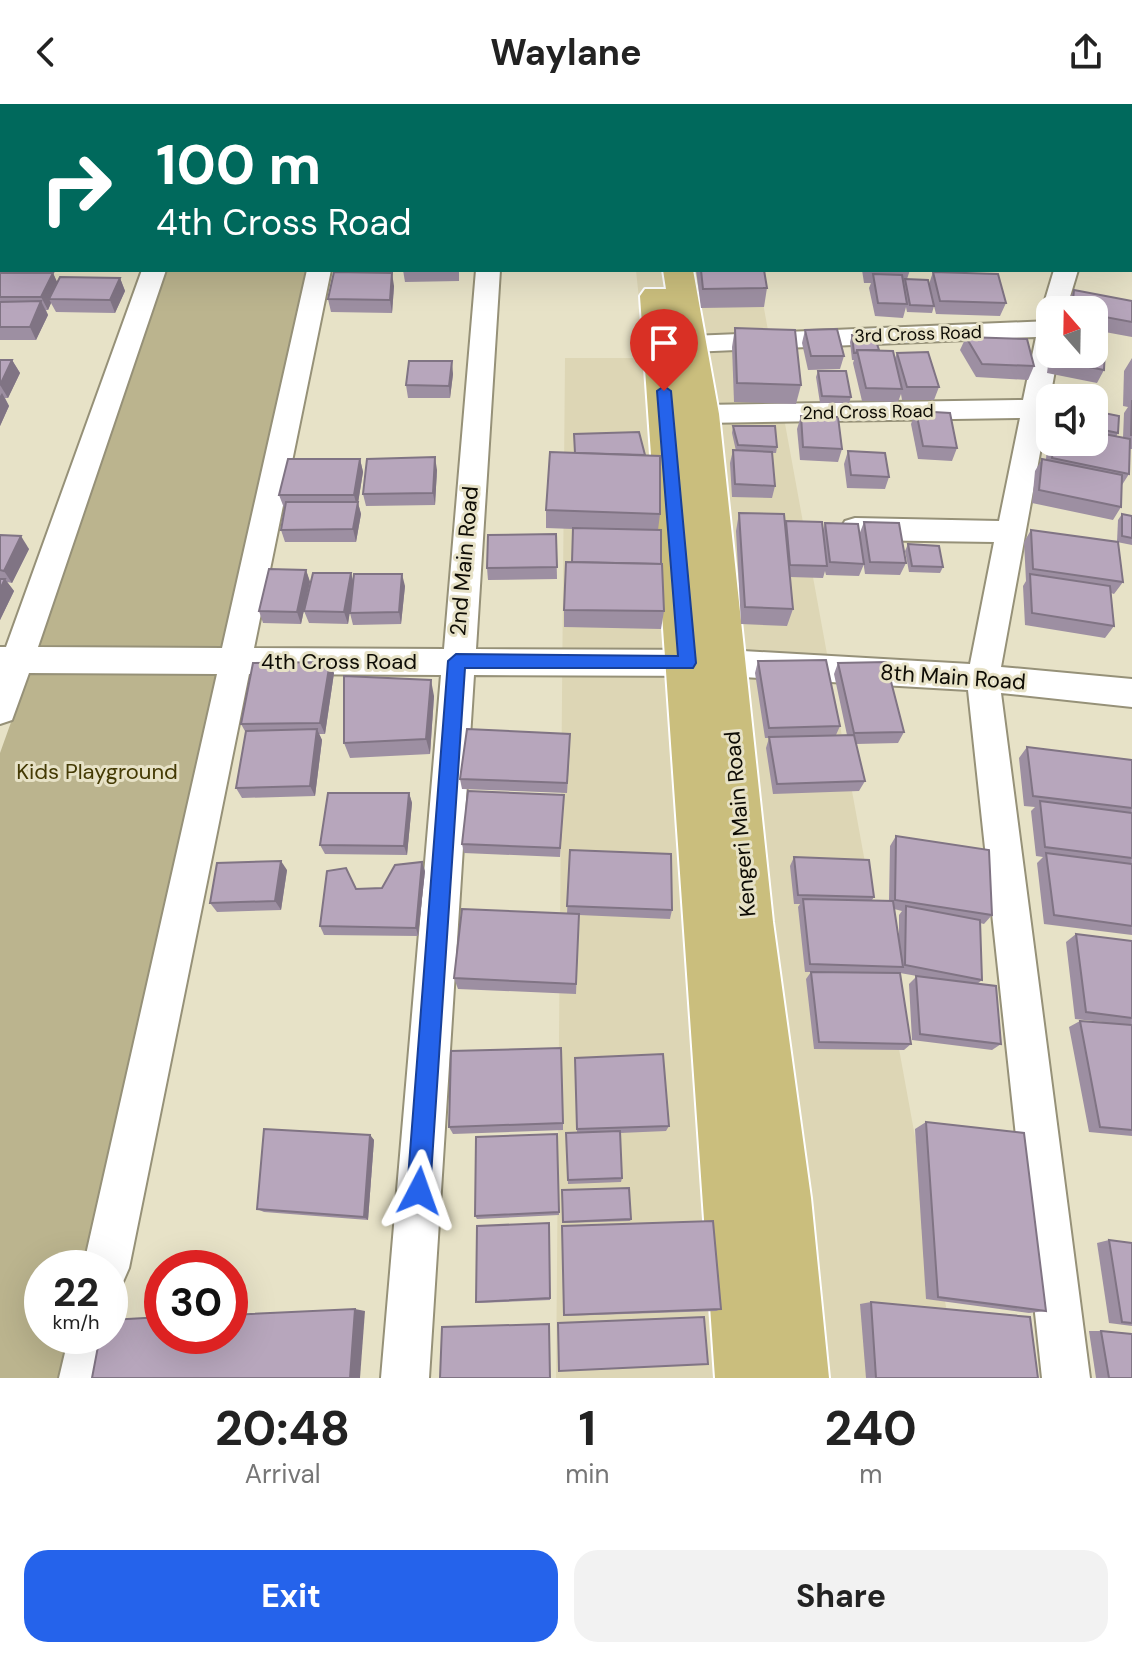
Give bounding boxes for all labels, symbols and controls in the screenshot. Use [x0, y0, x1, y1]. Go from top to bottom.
text: Waylane [490, 29, 642, 76]
icon: back [24, 30, 68, 74]
icon: share [1064, 30, 1108, 74]
text: 100 m [156, 128, 321, 201]
icon: right [24, 136, 128, 240]
text: 4th Cross Road [156, 199, 412, 246]
north arrow [1036, 296, 1108, 368]
map controls [1036, 296, 1108, 456]
pin [630, 309, 698, 391]
street label: 3rd Cross Road [854, 320, 982, 348]
icon: arrive [642, 321, 686, 365]
button: sound [1036, 384, 1108, 456]
street label: 2nd Cross Road [802, 399, 934, 425]
street label: 2nd Main Road [443, 485, 485, 637]
street label: 4th Cross Road [261, 647, 417, 676]
street label: 8th Main Road [879, 657, 1027, 697]
street label: Kengeri Main Road [717, 730, 763, 918]
park label: Kids Playground [16, 757, 178, 786]
position arrow [377, 1149, 461, 1233]
speed limit sign: 30 [144, 1250, 248, 1354]
text: 22 [53, 1266, 99, 1318]
text: km/h [52, 1309, 100, 1335]
text: 20:48 [215, 1397, 350, 1460]
text: 1 [579, 1397, 596, 1460]
text: 240 [825, 1397, 917, 1460]
text: Arrival [245, 1457, 320, 1491]
text: min [565, 1457, 610, 1491]
text: m [859, 1457, 882, 1491]
button: Exit [24, 1550, 558, 1642]
button: Share [574, 1550, 1108, 1642]

